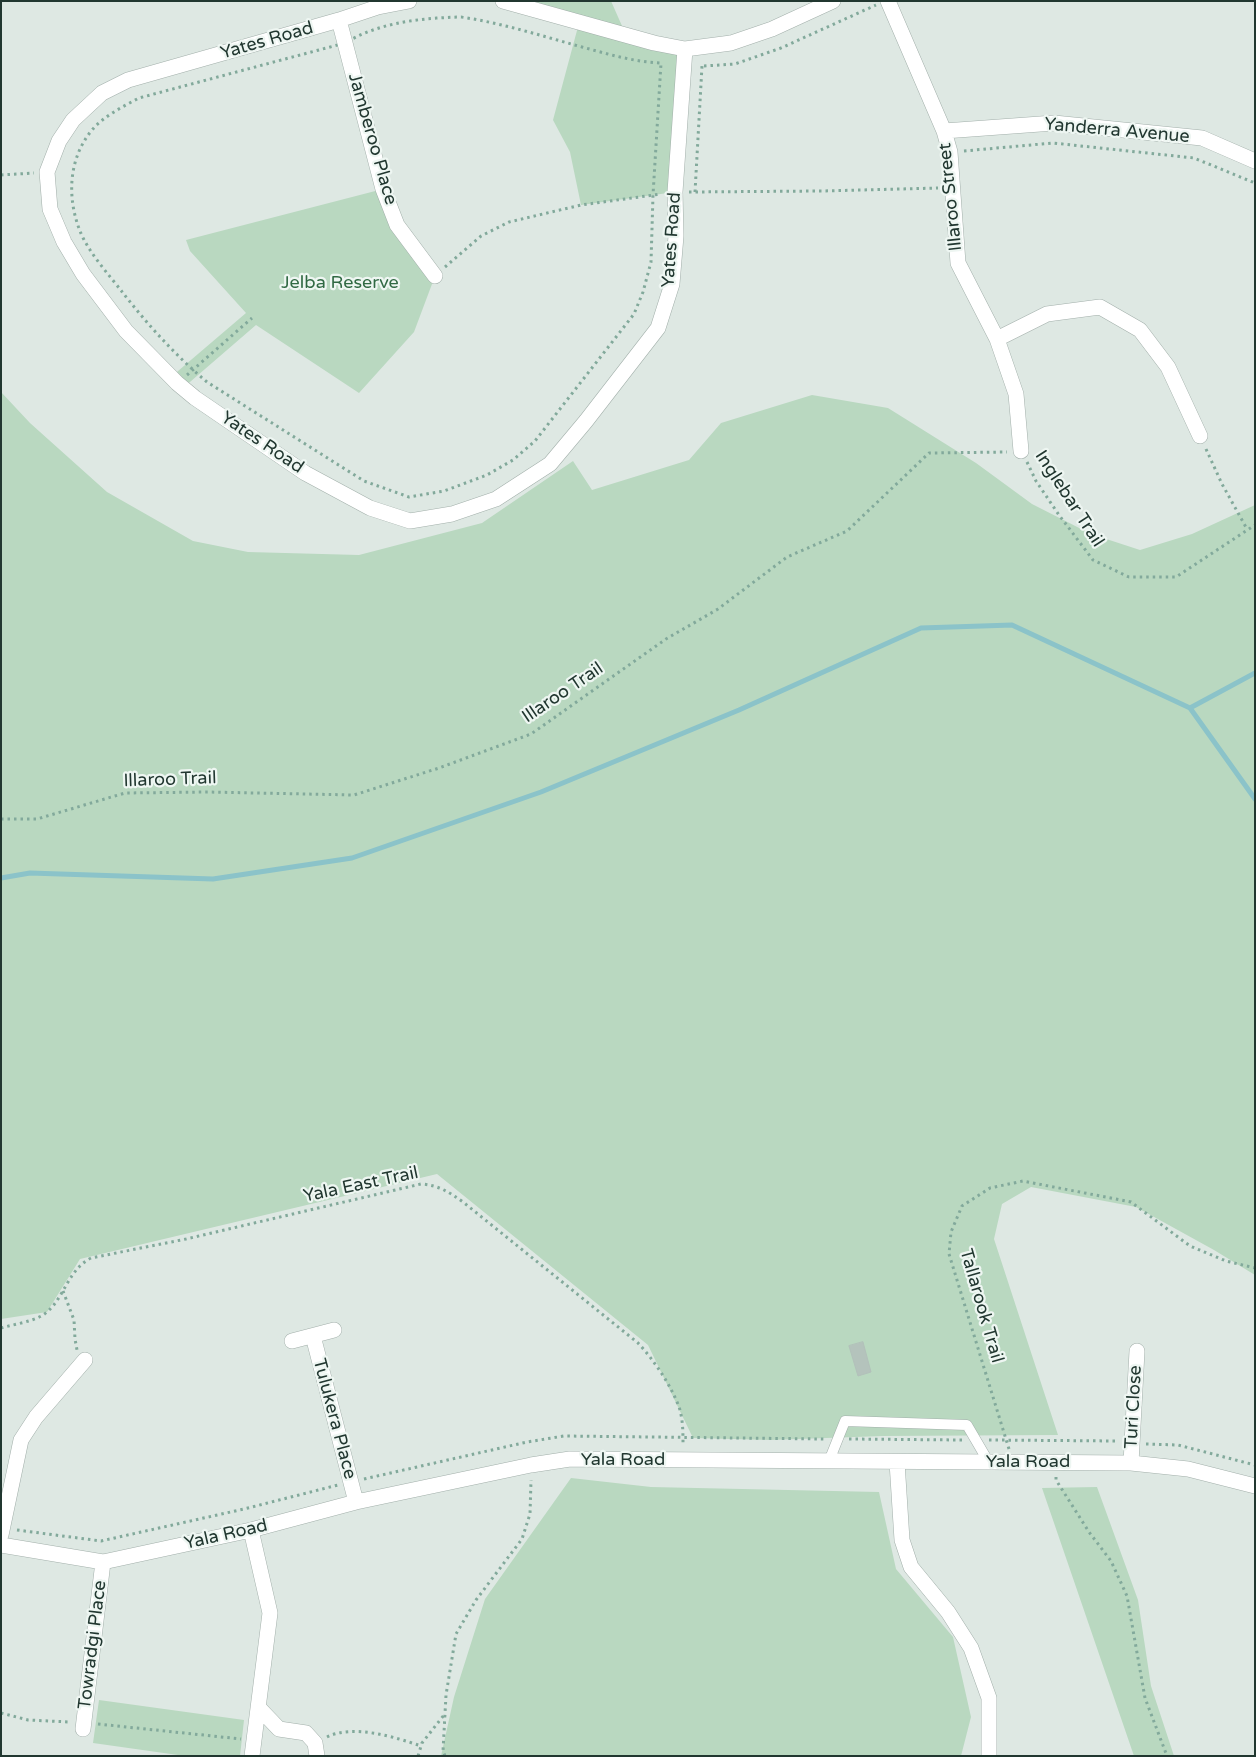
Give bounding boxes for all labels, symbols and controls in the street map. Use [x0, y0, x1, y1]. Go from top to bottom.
street label: Yates Road [218, 17, 316, 65]
street label: Jamberoo Place [343, 71, 401, 207]
street label: Yanderra Avenue [1043, 114, 1191, 148]
street label: Illaroo Street [935, 142, 967, 252]
street label: Yates Road [658, 192, 686, 288]
park label: Jelba Reserve [281, 272, 399, 294]
street label: Yates Road [216, 407, 308, 479]
street label: Inglebar Trail [1030, 447, 1108, 551]
street label: Illaroo Trail [518, 658, 608, 728]
street label: Illaroo Trail [123, 768, 217, 792]
street label: Yala East Trail [302, 1162, 420, 1208]
street label: Tallarook Trail [954, 1247, 1008, 1365]
street label: Tulukera Place [308, 1356, 360, 1482]
street label: Turi Close [1121, 1365, 1147, 1449]
street label: Yala Road [581, 1449, 665, 1471]
street label: Yala Road [986, 1451, 1070, 1473]
street label: Yala Road [182, 1515, 270, 1555]
street label: Towradgi Place [74, 1579, 112, 1711]

